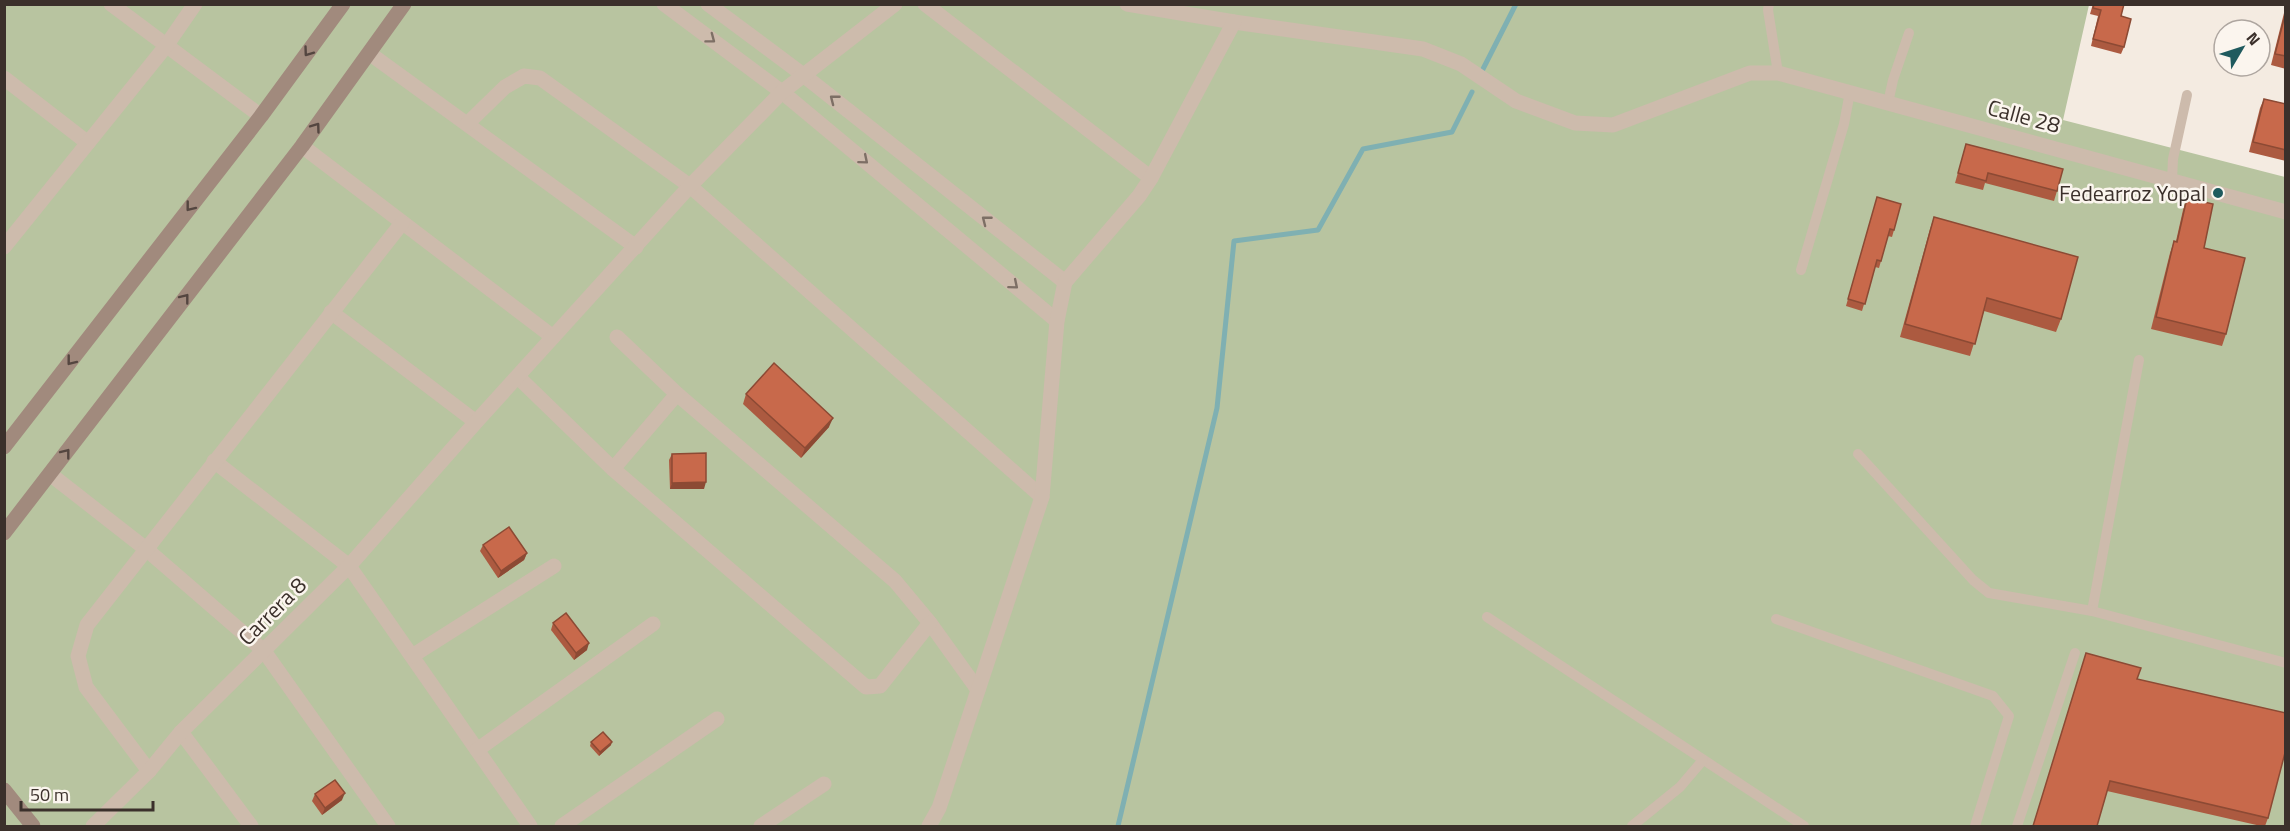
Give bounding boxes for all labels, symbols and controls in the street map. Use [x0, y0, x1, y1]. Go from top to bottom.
north arrow [2212, 18, 2272, 78]
text: N [2241, 27, 2266, 50]
one-way arrow [705, 31, 716, 42]
one-way arrow [305, 45, 316, 56]
street label: Calle 28 [1984, 90, 2064, 142]
one-way arrow [829, 95, 840, 106]
one-way arrow [309, 122, 320, 133]
one-way arrow [857, 153, 868, 164]
place label: Fedearroz Yopal [2059, 176, 2206, 210]
marker: Fedearroz Yopal [2211, 186, 2225, 200]
one-way arrow [187, 200, 198, 211]
one-way arrow [982, 216, 993, 227]
one-way arrow [1007, 278, 1018, 289]
one-way arrow [177, 294, 188, 305]
one-way arrow [67, 354, 78, 365]
one-way arrow [58, 449, 69, 460]
street label: Carrera 8 [230, 569, 314, 653]
scale bar [21, 774, 153, 812]
text: 50 m [30, 781, 69, 808]

